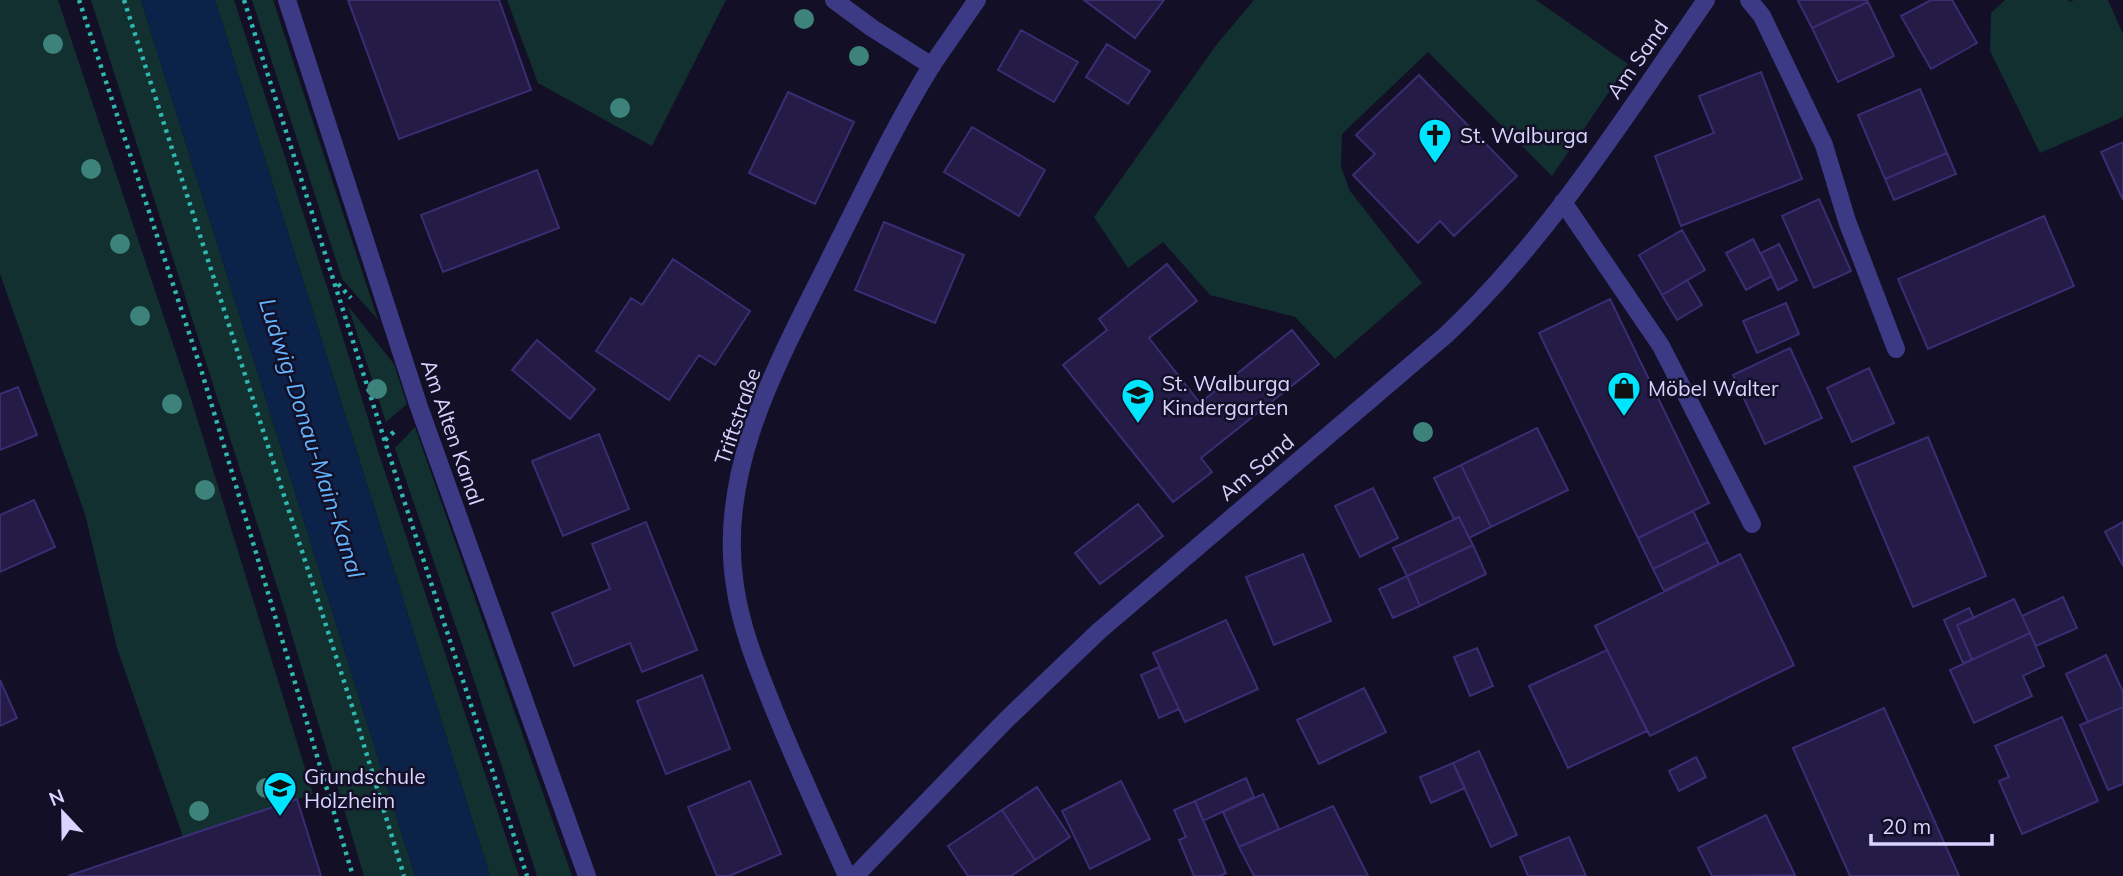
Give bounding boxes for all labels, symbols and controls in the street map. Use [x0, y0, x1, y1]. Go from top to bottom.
street label: Am Sand [1601, 15, 1673, 103]
church icon: St. Walburga [1416, 116, 1454, 165]
place label: St. Walburga [1460, 122, 1588, 148]
water label: Ludwig-Donau-Main-Kanal [253, 294, 371, 582]
street label: Am Alten Kanal [416, 356, 490, 508]
street label: Triftstraße [708, 364, 766, 468]
shop icon: Möbel Walter [1605, 369, 1643, 418]
place label: St. Walburga Kindergarten [1162, 370, 1290, 420]
place label: Möbel Walter [1648, 375, 1779, 401]
school or university icon: St. Walburga Kindergarten [1119, 376, 1157, 425]
street label: Am Sand [1213, 428, 1299, 506]
place label: Grundschule Holzheim [304, 763, 426, 813]
school or university icon: Grundschule Holzheim [261, 769, 299, 818]
north arrow [28, 778, 98, 848]
text: N [45, 783, 68, 811]
scale bar [1871, 802, 1992, 846]
text: 20 m [1882, 813, 1931, 839]

